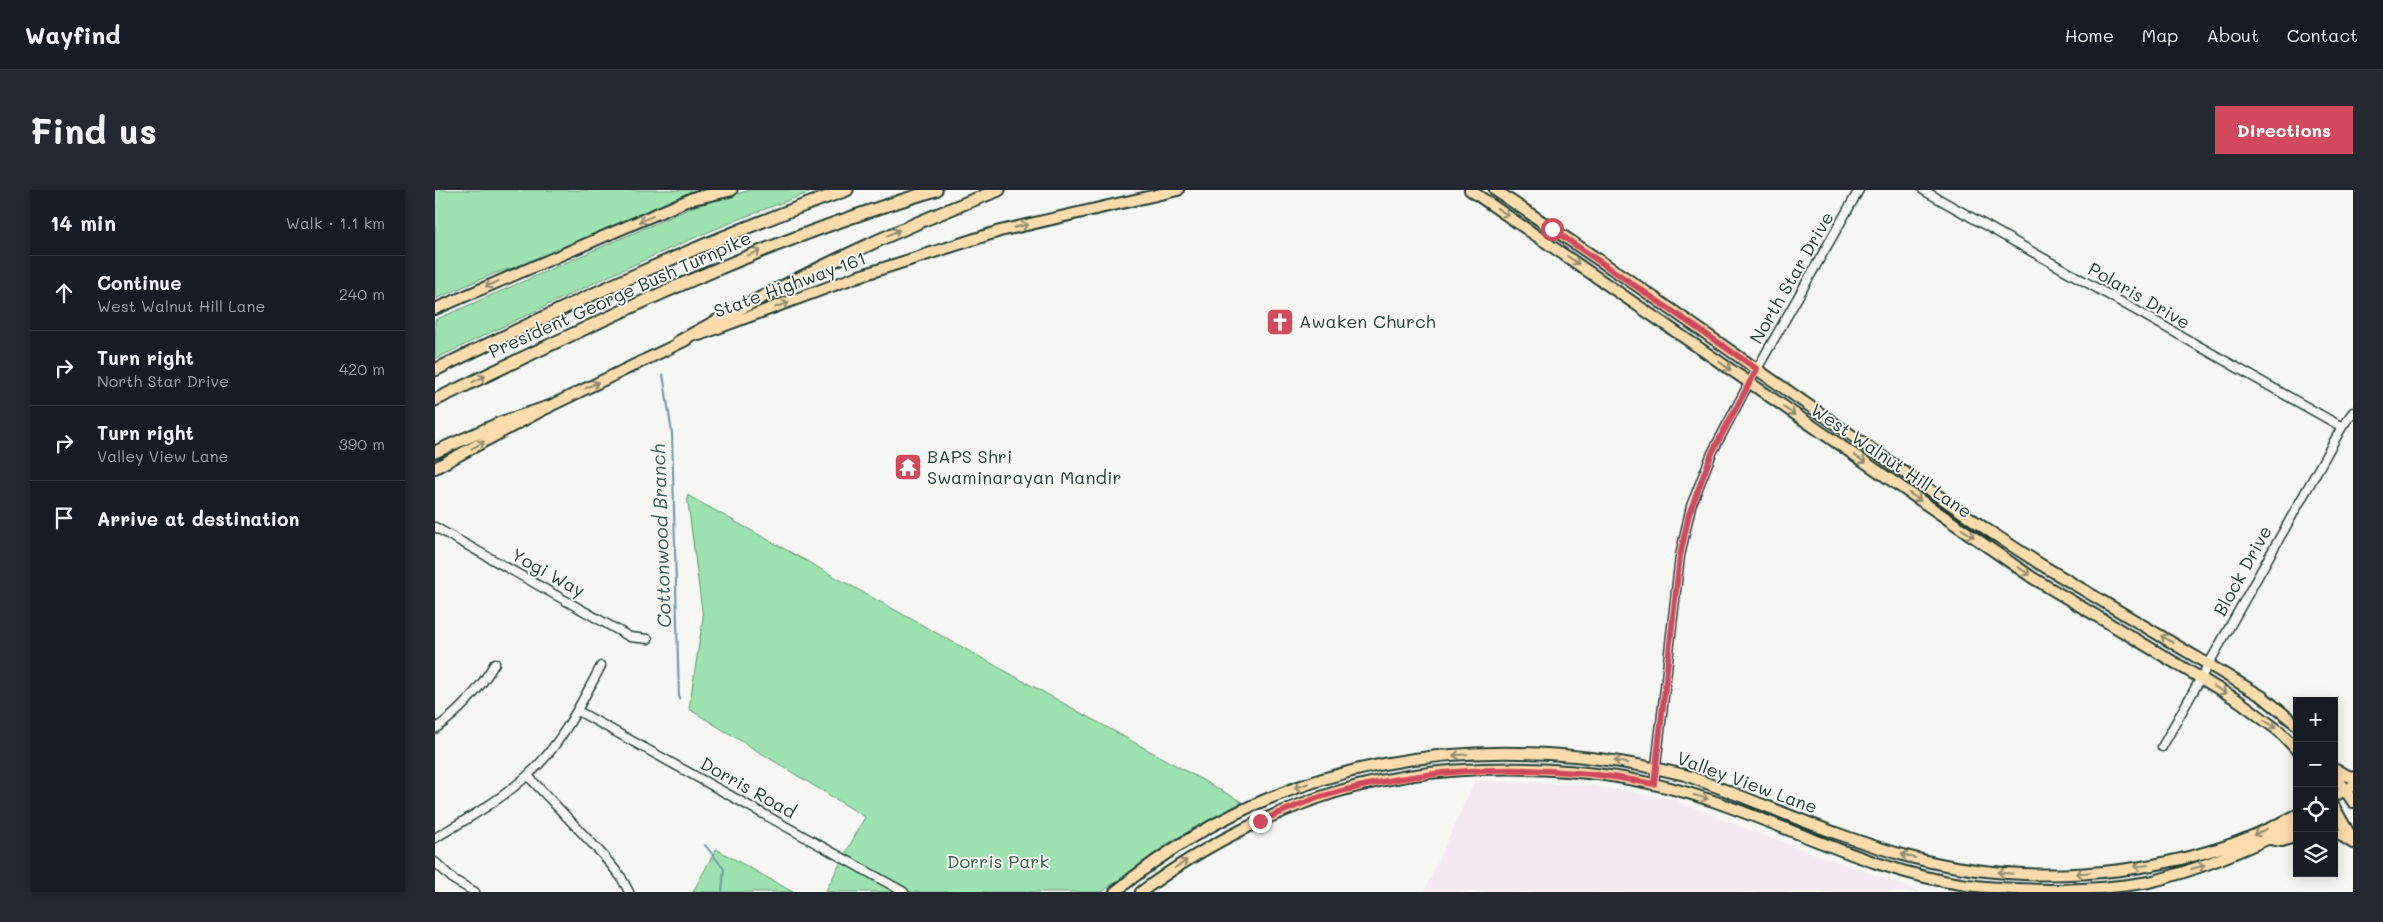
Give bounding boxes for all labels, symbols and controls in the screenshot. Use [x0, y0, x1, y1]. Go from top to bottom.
text: Wayfind [25, 19, 121, 50]
text: Home [2065, 23, 2114, 47]
text: Map [2142, 23, 2178, 47]
text: About [2206, 23, 2259, 47]
text: Contact [2287, 23, 2358, 47]
button: Directions [2215, 106, 2353, 154]
text: Find us [30, 107, 157, 153]
one-way arrow [1495, 207, 1509, 217]
street label: North Star Drive [1744, 207, 1839, 348]
text: 14 min [50, 209, 116, 236]
text: Walk · 1.1 km [286, 212, 385, 233]
one-way arrow [639, 214, 654, 224]
route start [1541, 218, 1564, 241]
one-way arrow [1012, 220, 1028, 230]
street label: President George Bush Turnpike [485, 225, 755, 363]
one-way arrow [885, 228, 900, 237]
street label: State Highway 161 [710, 245, 869, 323]
one-way arrow [746, 248, 761, 258]
one-way arrow [1566, 255, 1580, 266]
street label: Polaris Drive [2084, 256, 2195, 334]
text: Continue [97, 270, 182, 295]
icon: ahead [50, 279, 78, 307]
one-way arrow [485, 280, 500, 290]
text: 240 m [339, 283, 385, 304]
text: West Walnut Hill Lane [97, 295, 265, 316]
one-way arrow [773, 300, 789, 309]
church icon: Awaken Church [1265, 307, 1295, 337]
place label: Awaken Church [1299, 309, 1436, 333]
text: Turn right [97, 345, 194, 370]
icon: right [50, 354, 78, 382]
text: 420 m [339, 358, 385, 379]
one-way arrow [1718, 361, 1732, 371]
text: North Star Drive [97, 370, 229, 391]
one-way arrow [471, 374, 486, 383]
one-way arrow [584, 380, 599, 389]
street label: West Walnut Hill Lane [1806, 397, 1977, 523]
one-way arrow [1782, 406, 1796, 416]
text: Turn right [97, 420, 194, 445]
icon: right [50, 429, 78, 457]
text: 390 m [338, 433, 385, 454]
one-way arrow [470, 440, 485, 449]
water label: Cottonwood Branch [645, 443, 676, 629]
place label: BAPS Shri Swaminarayan Mandir [927, 444, 1121, 489]
text: Valley View Lane [97, 445, 228, 466]
temple icon: BAPS Shri Swaminarayan Mandir [893, 452, 923, 482]
one-way arrow [1853, 454, 1867, 464]
one-way arrow [1908, 492, 1922, 502]
icon: arrive [50, 504, 78, 532]
text: Arrive at destination [97, 506, 300, 531]
street label: Block Drive [2207, 521, 2277, 620]
one-way arrow [1960, 528, 1974, 538]
street label: Yogi Way [507, 542, 590, 602]
one-way arrow [2017, 566, 2031, 577]
one-way arrow [2160, 634, 2174, 644]
one-way arrow [2212, 685, 2226, 695]
map controls [2293, 697, 2338, 877]
button: + [2293, 697, 2338, 742]
one-way arrow [2263, 719, 2277, 729]
button: − [2293, 742, 2338, 787]
street label: Valley View Lane [1674, 745, 1821, 819]
one-way arrow [1452, 750, 1468, 760]
street label: Dorris Road [696, 751, 801, 823]
one-way arrow [1614, 756, 1630, 766]
one-way arrow [1294, 782, 1309, 791]
button: locate [2293, 787, 2338, 832]
one-way arrow [1692, 793, 1708, 803]
route end [1249, 810, 1272, 833]
one-way arrow [2253, 828, 2268, 837]
button: layers [2293, 832, 2338, 877]
park label: Dorris Park [947, 849, 1049, 873]
one-way arrow [1901, 851, 1917, 860]
one-way arrow [1174, 859, 1188, 869]
one-way arrow [2134, 861, 2150, 871]
one-way arrow [2189, 861, 2205, 871]
one-way arrow [1997, 868, 2013, 878]
one-way arrow [2075, 868, 2091, 878]

